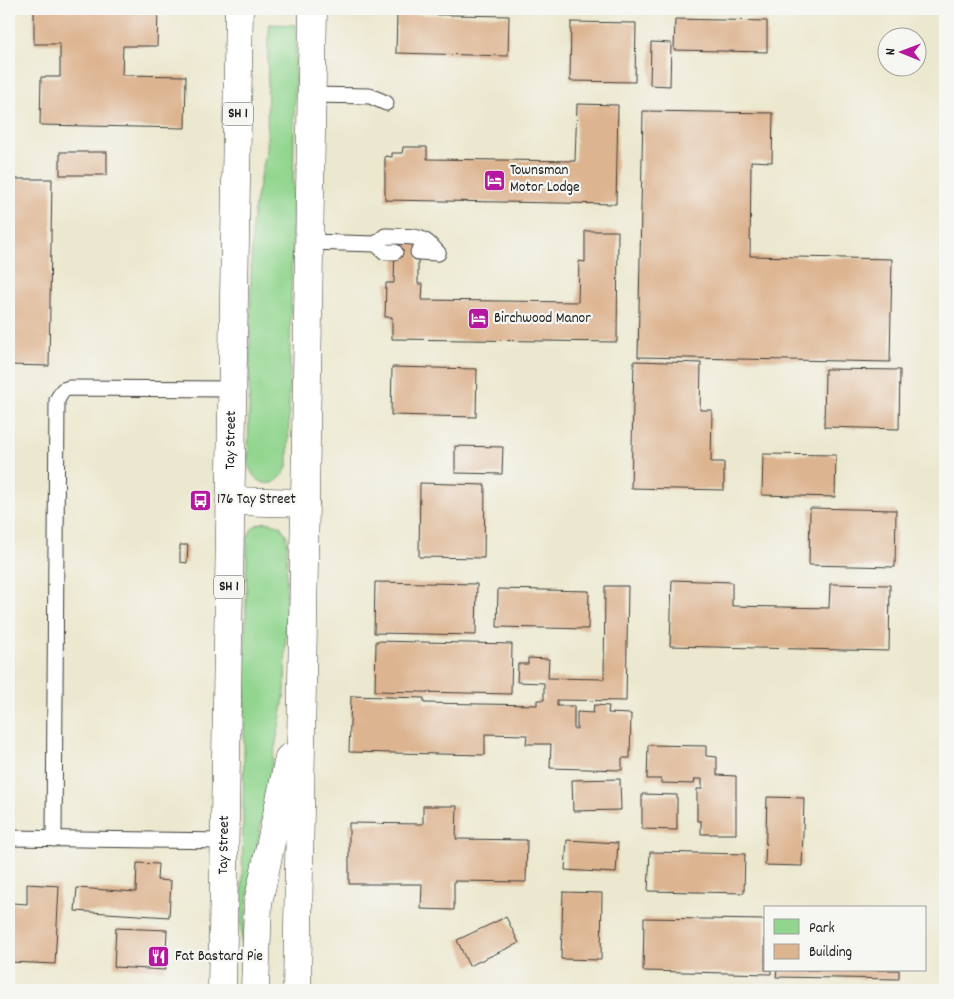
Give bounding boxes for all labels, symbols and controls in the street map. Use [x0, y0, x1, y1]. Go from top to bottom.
north arrow [876, 28, 926, 78]
text: N [881, 48, 901, 55]
road number: SH 1 [223, 102, 253, 126]
place label: Townsman Motor Lodge [510, 160, 580, 199]
hotel icon: Townsman Motor Lodge [482, 168, 506, 192]
hotel icon: Birchwood Manor [466, 307, 490, 331]
place label: Birchwood Manor [494, 308, 591, 330]
street label: Tay Street [220, 410, 243, 470]
bus stop icon: 176 Tay Street [189, 488, 213, 512]
place label: 176 Tay Street [217, 489, 296, 511]
road number: SH 1 [214, 576, 244, 598]
street label: Tay Street [213, 815, 236, 875]
legend [764, 906, 926, 972]
text: Park [809, 918, 835, 940]
text: Building [809, 942, 852, 964]
restaurant icon: Fat Bastard Pie [147, 945, 171, 969]
place label: Fat Bastard Pie [175, 946, 263, 968]

